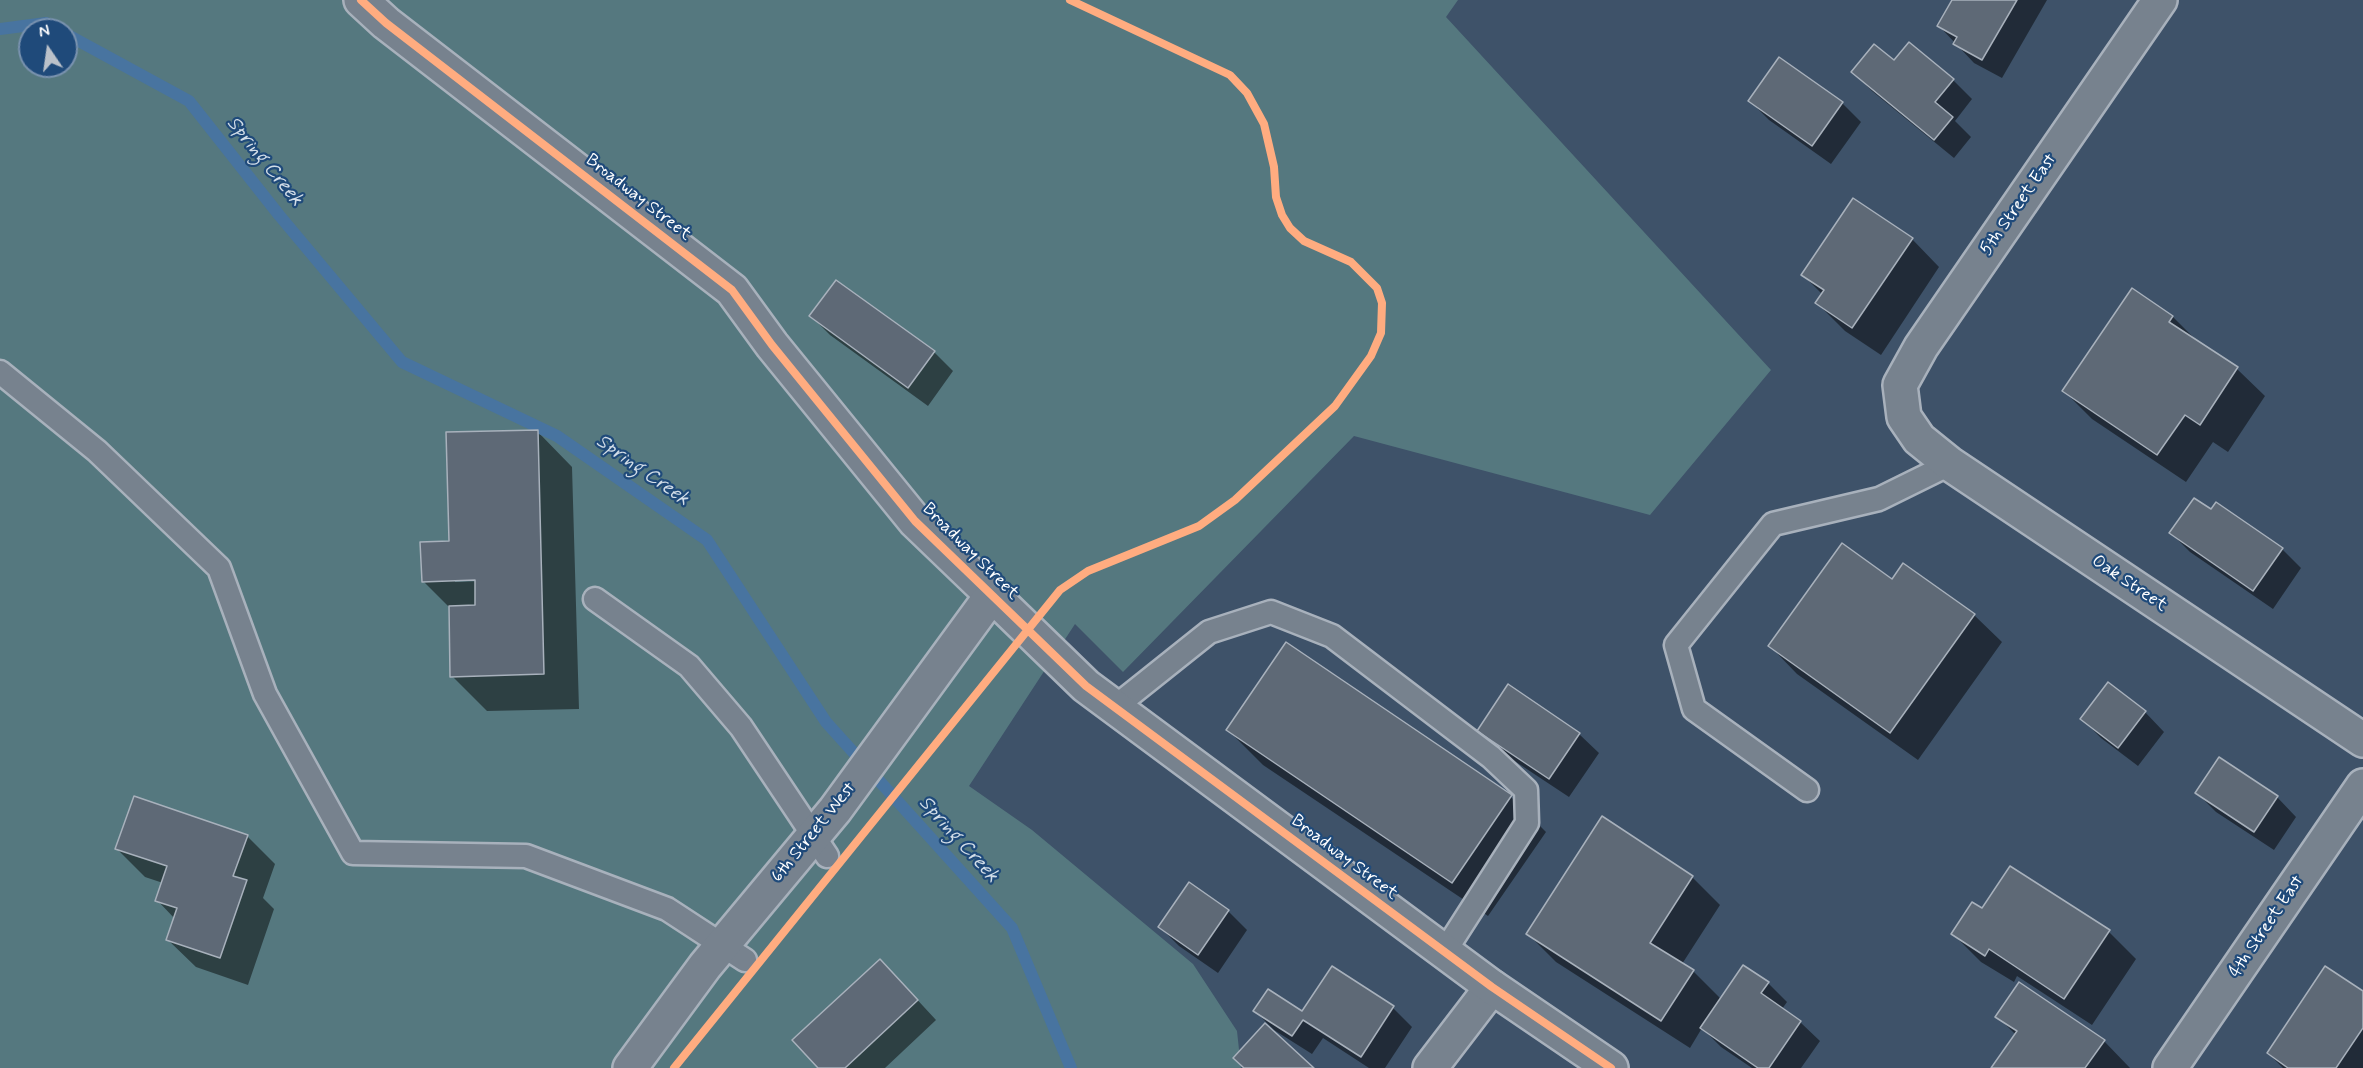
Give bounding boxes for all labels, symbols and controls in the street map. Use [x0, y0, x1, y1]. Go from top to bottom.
north arrow [18, 18, 78, 78]
text: N [37, 20, 52, 43]
water label: Spring Creek [221, 112, 307, 212]
street label: Broadway Street [581, 150, 695, 246]
street label: 5th Street East [1976, 150, 2062, 260]
water label: Spring Creek [591, 430, 693, 512]
street label: Broadway Street [917, 499, 1023, 605]
street label: Oak Street [2087, 551, 2171, 617]
street label: 6th Street West [767, 779, 861, 887]
water label: Spring Creek [913, 792, 1003, 888]
street label: Broadway Street [1286, 811, 1402, 905]
street label: 4th Street East [2225, 872, 2309, 982]

